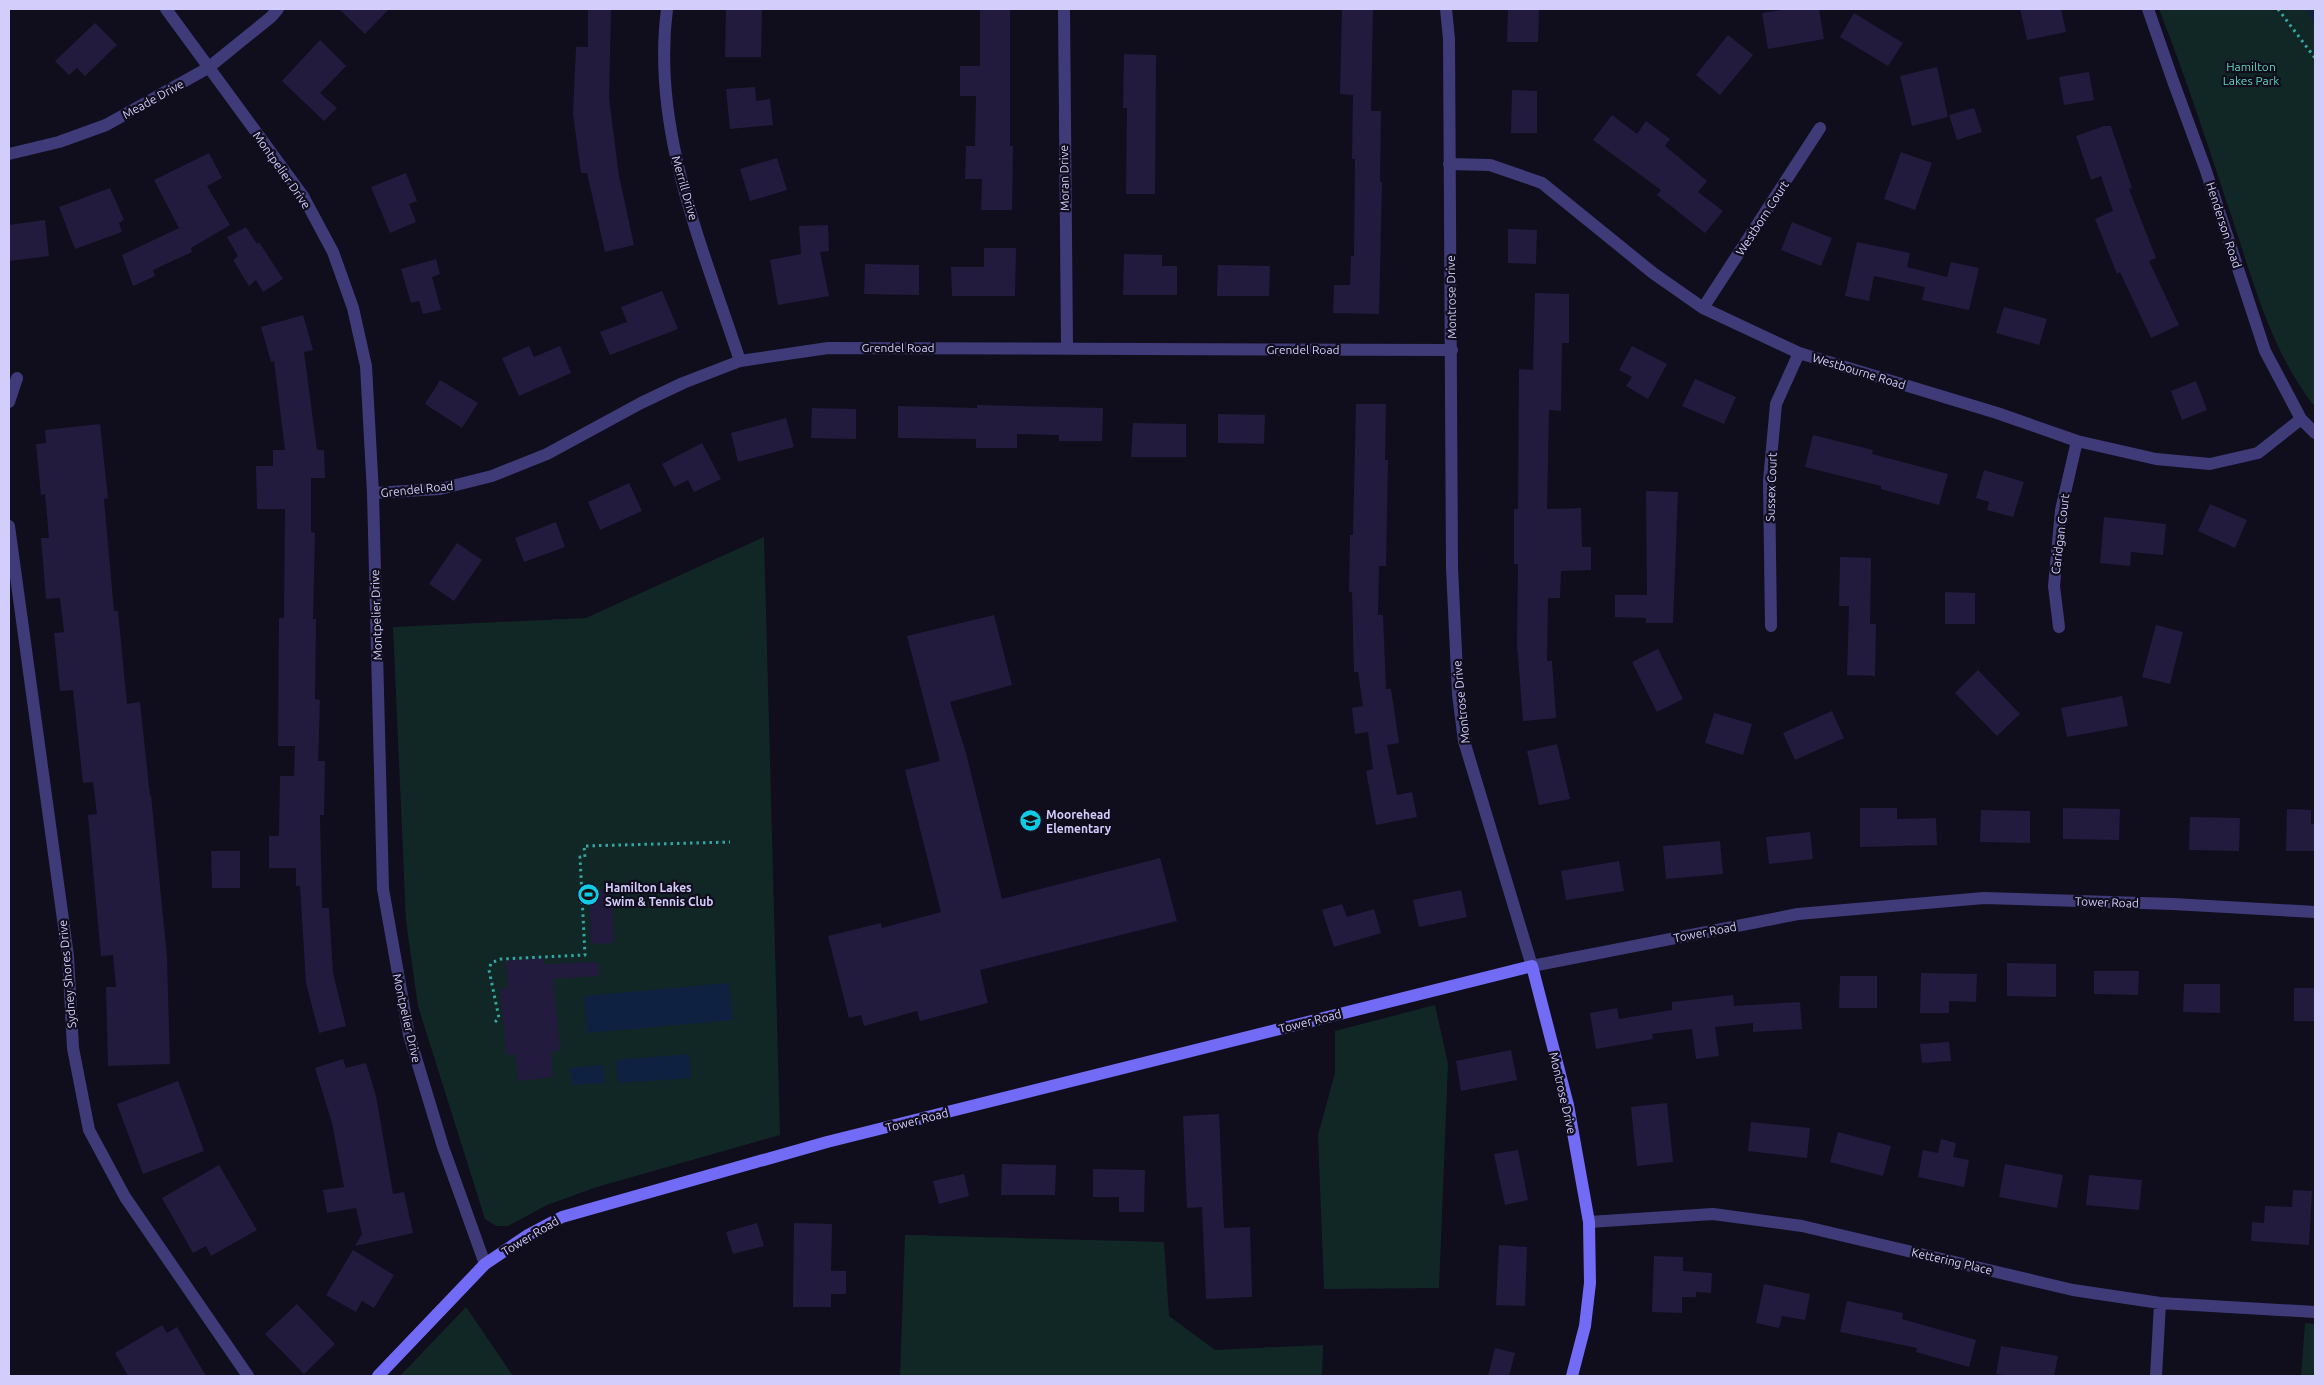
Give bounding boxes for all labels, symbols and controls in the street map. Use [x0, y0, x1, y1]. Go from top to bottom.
park label: Hamilton Lakes Park [2223, 60, 2279, 87]
street label: Meade Drive [120, 77, 186, 121]
street label: Montpelier Drive [251, 129, 313, 211]
street label: Moran Drive [1057, 145, 1071, 211]
street label: Merrill Drive [670, 154, 700, 222]
street label: Westborn Court [1733, 178, 1791, 258]
street label: Henderson Road [2204, 180, 2244, 270]
street label: Montrose Drive [1444, 255, 1458, 339]
street label: Grendel Road [861, 341, 935, 354]
street label: Grendel Road [1266, 343, 1340, 356]
street label: Westbourne Road [1811, 351, 1907, 391]
street label: Sussex Court [1763, 452, 1779, 522]
street label: Grendel Road [380, 479, 454, 499]
street label: Caridgan Court [2049, 493, 2071, 575]
street label: Montpelier Drive [368, 569, 384, 661]
street label: Montrose Drive [1450, 660, 1472, 744]
place label: Moorehead Elementary [1046, 808, 1112, 835]
school or university icon: Moorehead Elementary [1018, 809, 1042, 833]
place label: Hamilton Lakes Swim & Tennis Club [605, 881, 713, 908]
sports icon: Hamilton Lakes Swim & Tennis Club [577, 882, 601, 906]
street label: Tower Road [2075, 894, 2139, 910]
street label: Sydney Shores Drive [56, 919, 78, 1029]
street label: Tower Road [1672, 920, 1738, 944]
street label: Montpelier Drive [390, 972, 424, 1064]
street label: Tower Road [1277, 1007, 1343, 1035]
street label: Montrose Drive [1547, 1051, 1579, 1135]
street label: Tower Road [884, 1106, 950, 1134]
street label: Tower Road [499, 1214, 561, 1258]
street label: Kettering Place [1910, 1245, 1994, 1277]

